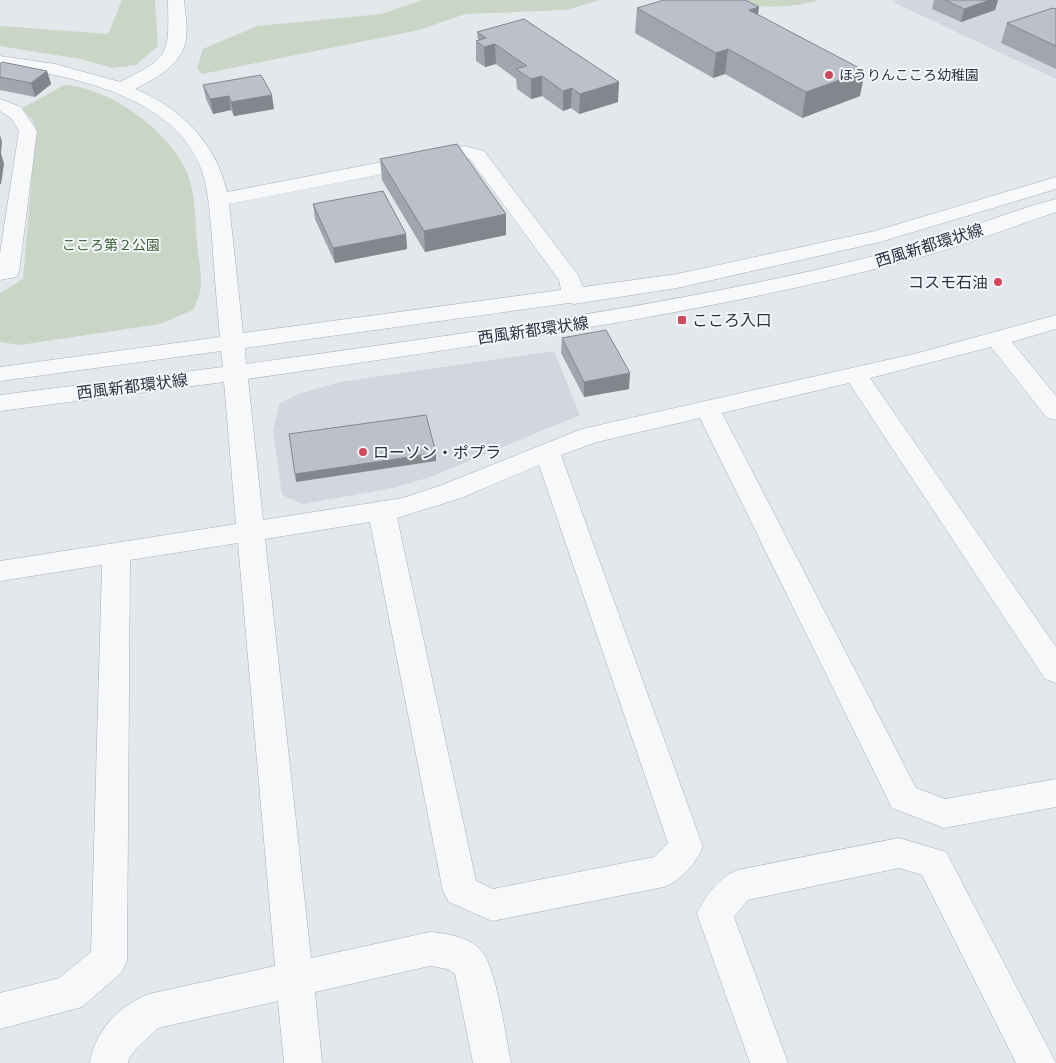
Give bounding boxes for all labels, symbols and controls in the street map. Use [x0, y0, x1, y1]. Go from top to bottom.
place label: ほうりんこころ幼稚園 [839, 66, 979, 84]
marker: ほうりんこころ幼稚園 [823, 69, 835, 81]
street label: 西風新都環状線 [873, 219, 986, 272]
park label: こころ第２公園 [62, 236, 160, 254]
place label: コスモ石油 [908, 272, 988, 293]
marker: コスモ石油 [992, 276, 1004, 288]
place label: こころ入口 [692, 310, 772, 331]
street label: 西風新都環状線 [476, 312, 590, 349]
marker: こころ入口 [676, 314, 688, 326]
street label: 西風新都環状線 [75, 369, 189, 404]
place label: ローソン・ポプラ [373, 442, 501, 463]
marker: ローソン・ポプラ [357, 446, 369, 458]

